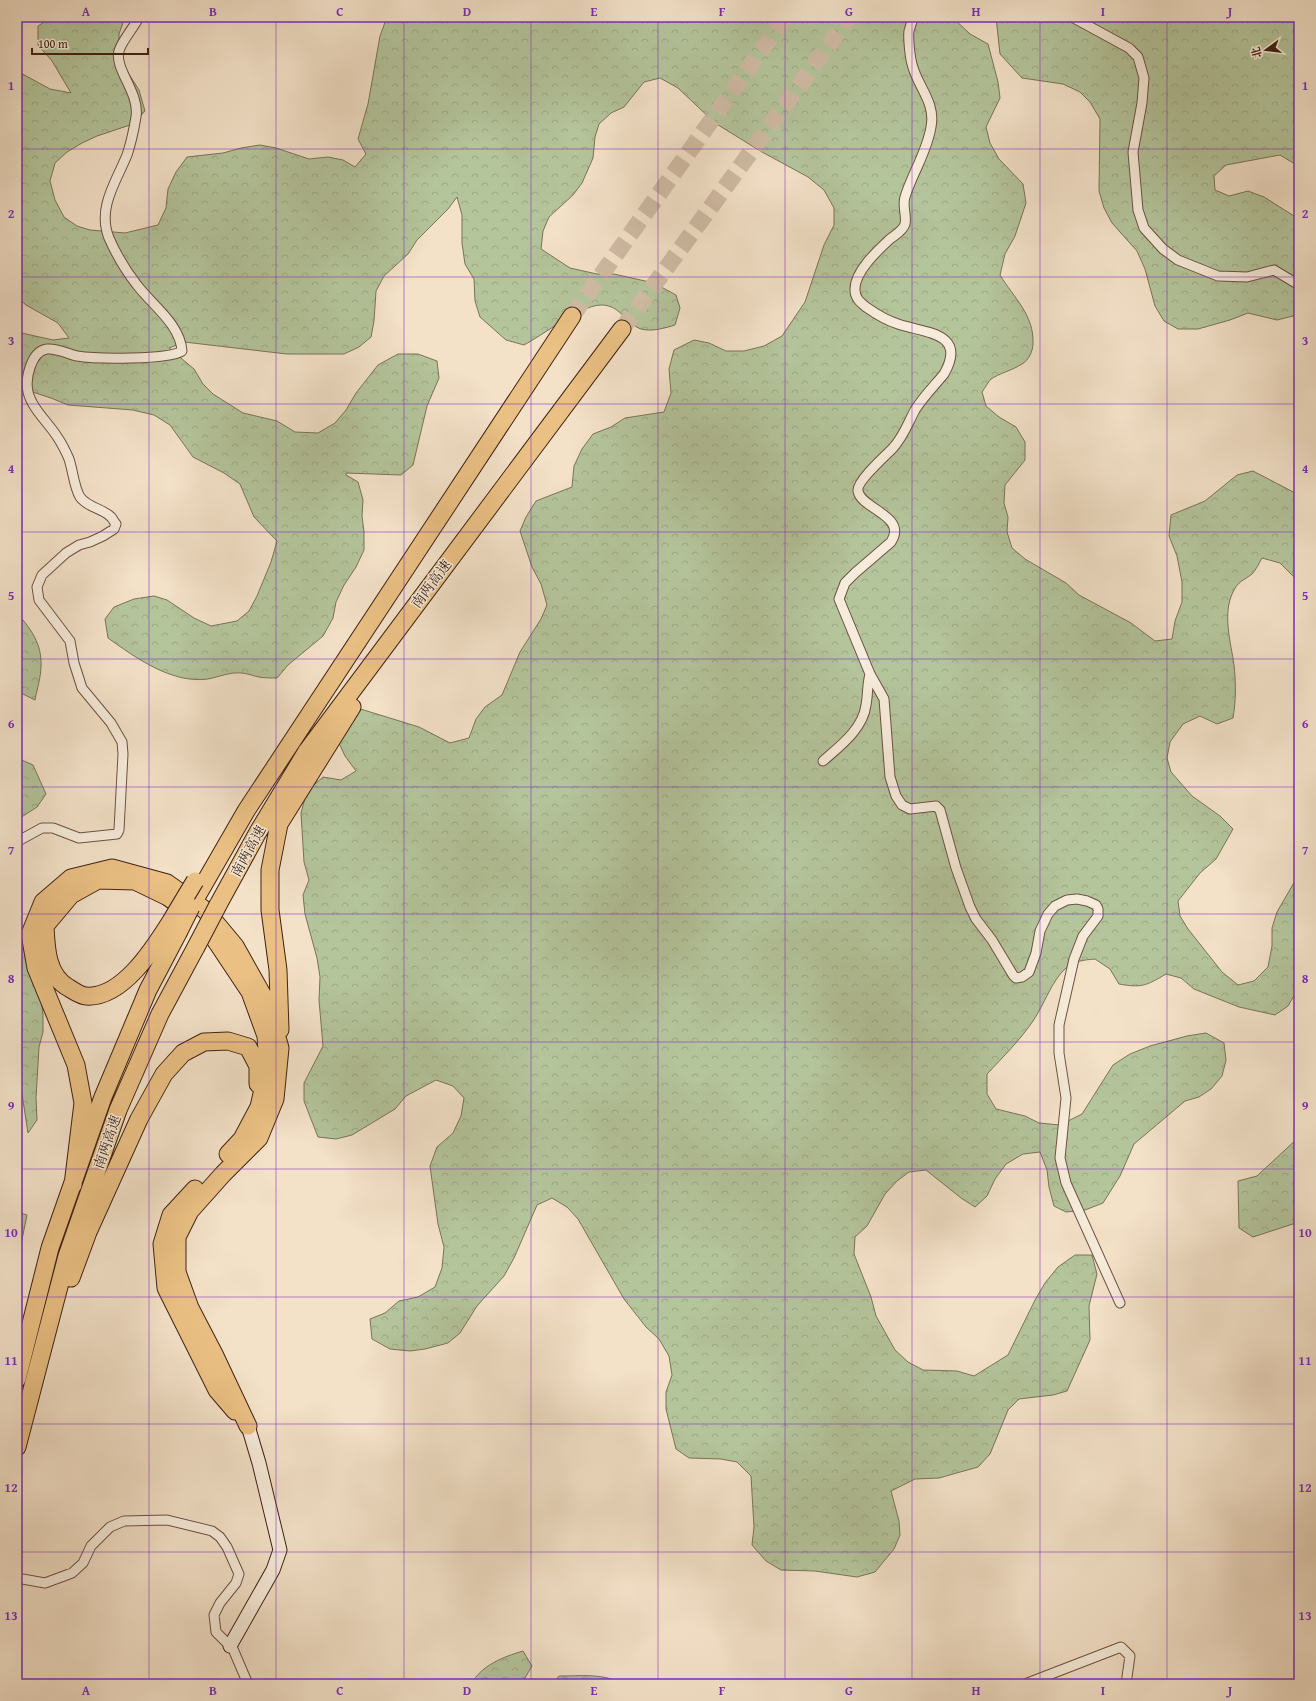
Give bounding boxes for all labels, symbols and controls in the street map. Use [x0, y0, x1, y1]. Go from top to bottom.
text: A [82, 2, 91, 21]
text: B [209, 2, 217, 21]
text: C [336, 2, 344, 21]
text: D [463, 2, 471, 21]
text: E [591, 2, 598, 21]
text: F [719, 2, 726, 21]
text: G [845, 2, 853, 21]
text: H [971, 2, 981, 21]
text: I [1101, 2, 1105, 21]
text: J [1226, 2, 1233, 21]
scale bar [32, 30, 148, 56]
north arrow [1246, 30, 1286, 70]
text: 100 m [38, 35, 68, 52]
text: 北 [1247, 45, 1265, 60]
text: 1 [8, 76, 14, 95]
text: 1 [1302, 76, 1308, 95]
text: 2 [8, 204, 15, 223]
text: 2 [1302, 204, 1309, 223]
text: 3 [8, 331, 14, 350]
text: 3 [1302, 331, 1308, 350]
text: 4 [8, 459, 15, 478]
text: 4 [1302, 459, 1309, 478]
street label: 南两高速 [406, 556, 456, 612]
text: 5 [8, 586, 15, 605]
text: 5 [1302, 586, 1309, 605]
text: 6 [8, 714, 15, 733]
text: 6 [1302, 714, 1309, 733]
street label: 南两高速 [226, 822, 270, 880]
text: 7 [8, 841, 15, 860]
text: 7 [1302, 841, 1309, 860]
text: 8 [8, 969, 15, 988]
text: 8 [1302, 969, 1309, 988]
text: 9 [8, 1096, 15, 1115]
text: 9 [1302, 1096, 1309, 1115]
street label: 南两高速 [88, 1112, 126, 1172]
text: 10 [4, 1223, 18, 1242]
text: 10 [1298, 1223, 1312, 1242]
text: 11 [4, 1351, 18, 1370]
text: 11 [1298, 1351, 1312, 1370]
text: 12 [4, 1478, 18, 1497]
text: 12 [1298, 1478, 1312, 1497]
text: 13 [4, 1606, 18, 1625]
text: 13 [1298, 1606, 1312, 1625]
text: A [82, 1681, 91, 1700]
text: B [209, 1681, 217, 1700]
text: C [336, 1681, 344, 1700]
text: D [463, 1681, 471, 1700]
text: E [591, 1681, 598, 1700]
text: F [719, 1681, 726, 1700]
text: G [845, 1681, 853, 1700]
text: H [971, 1681, 981, 1700]
text: I [1101, 1681, 1105, 1700]
text: J [1226, 1681, 1233, 1700]

